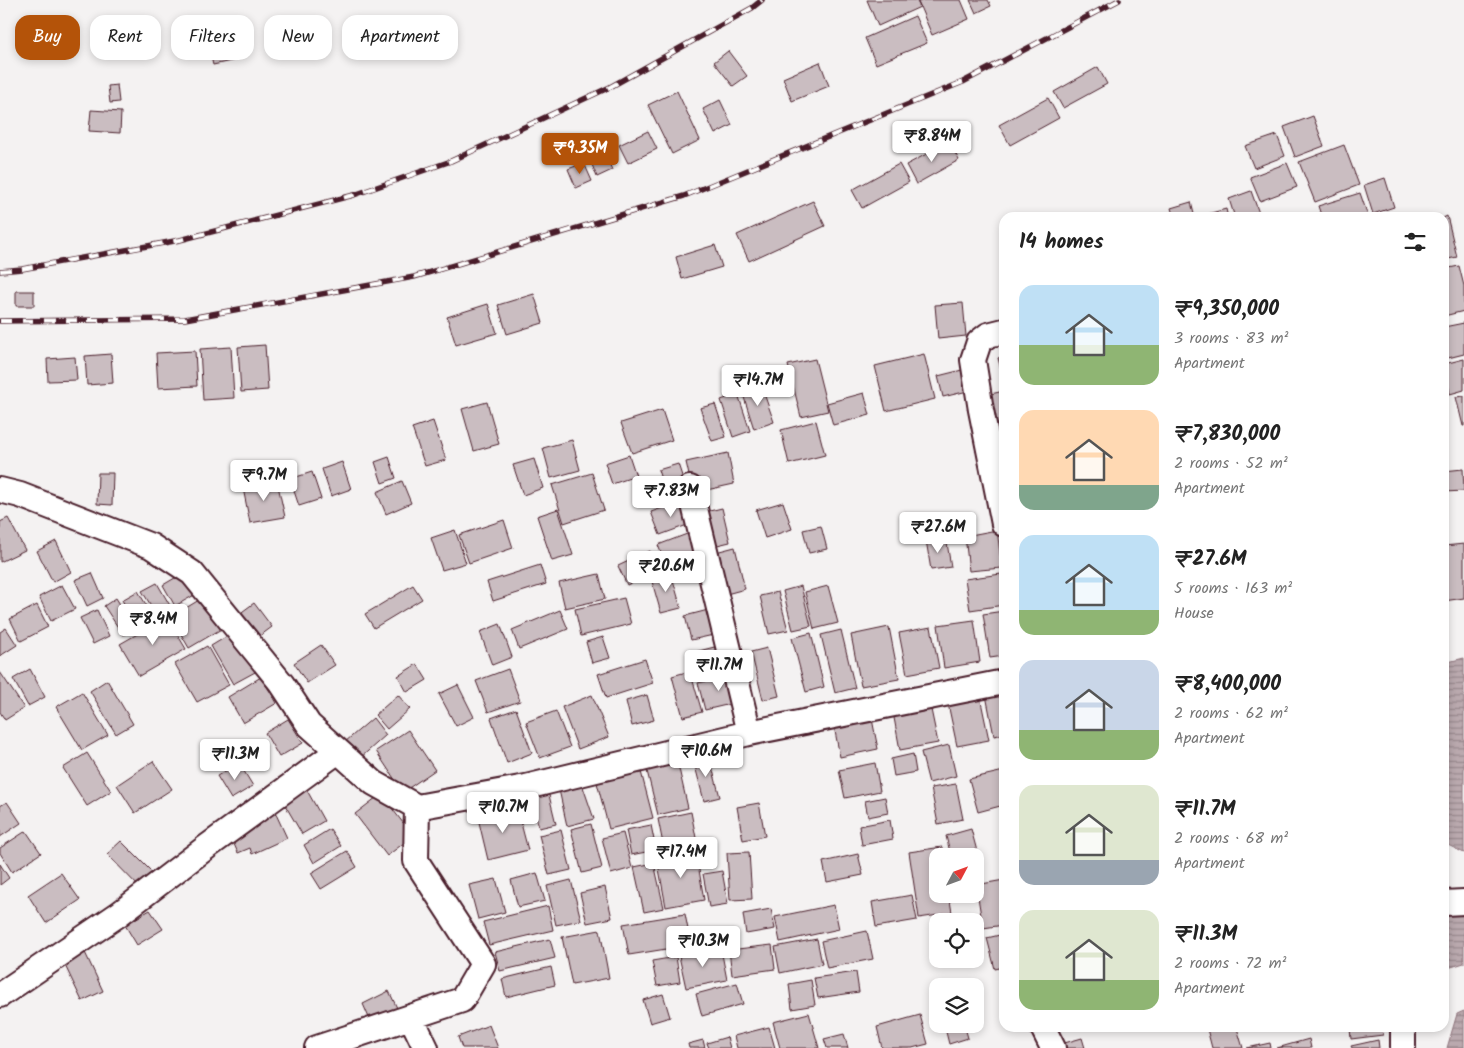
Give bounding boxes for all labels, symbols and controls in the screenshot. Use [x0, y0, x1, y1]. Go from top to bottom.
chip: Buy [15, 15, 80, 60]
chip: Rent [90, 15, 161, 60]
chip: Filters [171, 15, 254, 60]
chip: New [264, 15, 332, 60]
chip: Apartment [342, 15, 458, 60]
pin: ₹8.84M [891, 120, 973, 163]
text: ₹8.84M [903, 124, 961, 149]
pin: ₹9.35M [539, 132, 621, 175]
text: ₹9.35M [553, 136, 607, 161]
text: 14 homes [1019, 226, 1104, 259]
icon: filters [1401, 228, 1429, 256]
text: ₹9,350,000 [1174, 293, 1279, 326]
icon: home [1059, 305, 1119, 365]
text: 3 rooms · 83 m² [1174, 326, 1288, 351]
text: Apartment [1174, 351, 1245, 376]
pin: ₹14.7M [717, 364, 799, 407]
text: ₹14.7M [733, 368, 783, 393]
text: ₹7,830,000 [1174, 418, 1280, 451]
icon: home [1059, 430, 1119, 490]
text: 2 rooms · 52 m² [1174, 451, 1288, 476]
pin: ₹9.7M [229, 460, 299, 502]
text: ₹9.7M [241, 463, 287, 488]
pin: ₹7.83M [630, 476, 712, 518]
text: Apartment [1174, 476, 1245, 501]
text: ₹7.83M [643, 479, 699, 504]
pin: ₹27.6M [897, 512, 979, 554]
text: ₹27.6M [910, 515, 966, 540]
text: ₹27.6M [1174, 543, 1247, 576]
pin: ₹20.6M [625, 550, 707, 593]
text: ₹20.6M [638, 554, 694, 579]
icon: home [1059, 555, 1119, 615]
text: 5 rooms · 163 m² [1174, 576, 1292, 601]
text: House [1174, 601, 1214, 626]
pin: ₹8.4M [118, 604, 188, 646]
text: ₹8.4M [129, 607, 177, 632]
pin: ₹11.7M [678, 650, 760, 692]
text: ₹11.7M [695, 653, 743, 678]
text: ₹8,400,000 [1174, 668, 1281, 701]
icon: home [1059, 680, 1119, 740]
text: 2 rooms · 62 m² [1174, 701, 1288, 726]
text: Apartment [1174, 726, 1245, 751]
pin: ₹10.6M [665, 736, 747, 778]
pin: ₹11.3M [194, 738, 276, 781]
text: ₹10.6M [680, 739, 732, 764]
text: ₹11.3M [211, 742, 259, 767]
pin: ₹10.7M [462, 792, 544, 834]
text: ₹11.7M [1174, 793, 1236, 826]
text: ₹10.7M [478, 795, 528, 820]
icon: home [1059, 805, 1119, 865]
text: 2 rooms · 68 m² [1174, 826, 1288, 851]
pin: ₹17.4M [640, 836, 722, 879]
text: ₹17.4M [656, 840, 706, 865]
north arrow [929, 848, 984, 902]
map controls [929, 848, 984, 1033]
text: Apartment [1174, 851, 1245, 876]
button: locate [929, 913, 984, 968]
text: ₹11.3M [1174, 918, 1237, 951]
pin: ₹10.3M [662, 926, 744, 968]
text: ₹10.3M [677, 929, 729, 954]
icon: home [1059, 930, 1119, 990]
text: 2 rooms · 72 m² [1174, 951, 1286, 976]
text: Apartment [1174, 976, 1245, 1001]
button: layers [929, 978, 984, 1033]

